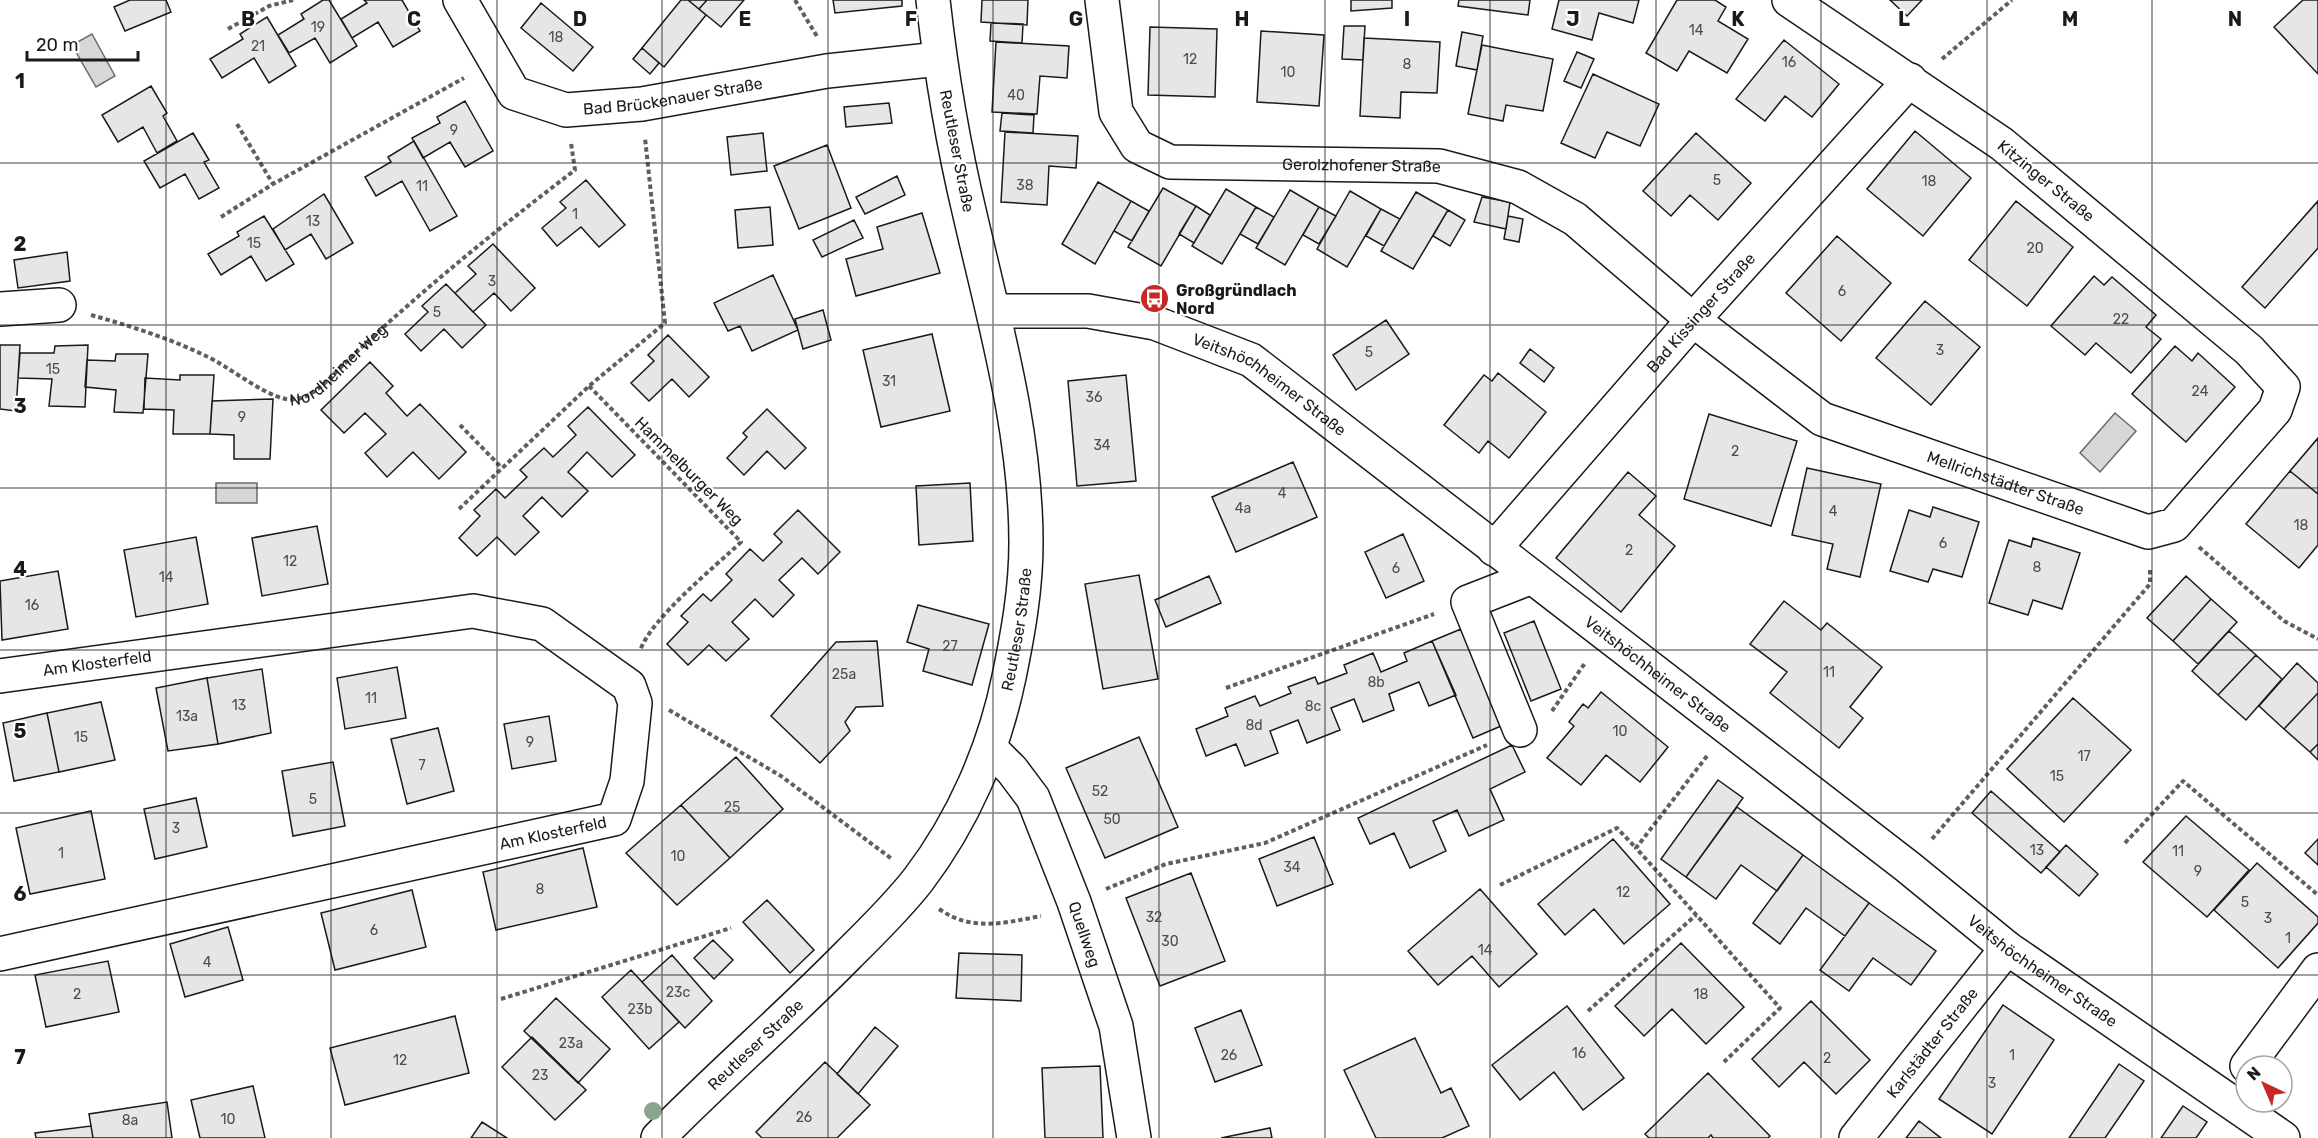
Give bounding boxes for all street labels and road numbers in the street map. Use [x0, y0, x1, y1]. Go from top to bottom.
street label: Bad Brückenauer Straße [582, 73, 764, 118]
street label: Reutleser Straße [936, 88, 978, 214]
street label: Kitzinger Straße [1994, 136, 2098, 226]
street label: Gerolzhofener Straße [1282, 154, 1441, 176]
street label: Bad Kissinger Straße [1642, 249, 1759, 376]
street label: Nordheimer Weg [289, 319, 391, 409]
street label: Veitshöchheimer Straße [1190, 329, 1350, 439]
street label: Hammelburger Weg [631, 413, 747, 529]
street label: Mellrichstädter Straße [1925, 447, 2087, 519]
street label: Reutleser Straße [997, 567, 1035, 693]
street label: Veitshöchheimer Straße [1581, 612, 1735, 736]
street label: Am Klosterfeld [42, 646, 153, 680]
street label: Am Klosterfeld [498, 812, 608, 854]
street label: Quellweg [1065, 899, 1105, 970]
street label: Veitshöchheimer Straße [1964, 911, 2121, 1031]
street label: Karlstädter Straße [1882, 984, 1981, 1101]
street label: Reutleser Straße [703, 995, 807, 1094]

